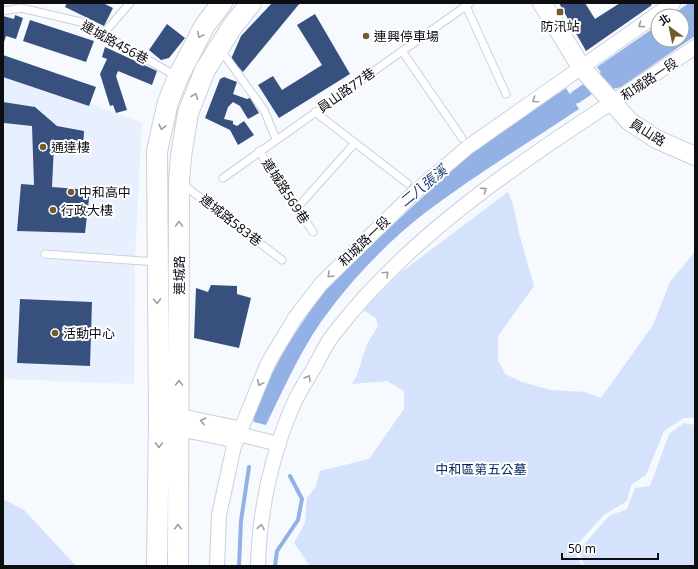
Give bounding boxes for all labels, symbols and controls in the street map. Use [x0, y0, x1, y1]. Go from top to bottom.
marker: 防汛站 [555, 7, 565, 17]
north arrow [650, 8, 690, 48]
text: 北 [656, 10, 673, 28]
street label: 連城路456巷 [78, 16, 152, 68]
place label: 防汛站 [540, 17, 580, 35]
one-way arrow [638, 20, 645, 28]
place label: 連興停車場 [374, 27, 439, 45]
one-way arrow [197, 31, 204, 38]
marker: 連興停車場 [361, 31, 371, 41]
street label: 和城路一段 [617, 53, 681, 105]
street label: 員山路77巷 [313, 63, 379, 117]
one-way arrow [190, 92, 198, 100]
one-way arrow [532, 95, 539, 102]
street label: 員山路 [627, 114, 669, 150]
one-way arrow [159, 124, 167, 130]
place label: 通達樓 [51, 138, 90, 156]
marker: 通達樓 [38, 142, 48, 152]
street label: 連城路569巷 [258, 155, 314, 227]
water label: 二八張溪 [395, 159, 452, 211]
place label: 中和高中 [79, 183, 131, 201]
marker: 中和高中 [66, 187, 76, 197]
one-way arrow [480, 187, 487, 194]
street label: 連城路583巷 [196, 190, 266, 250]
place label: 行政大樓 [61, 201, 113, 219]
marker: 行政大樓 [48, 205, 58, 215]
street label: 和城路一段 [334, 212, 394, 270]
one-way arrow [175, 221, 183, 227]
street label: 連城路 [170, 255, 188, 295]
one-way arrow [327, 270, 335, 278]
one-way arrow [381, 272, 388, 279]
one-way arrow [153, 298, 161, 304]
place label: 活動中心 [63, 324, 115, 342]
marker: 活動中心 [50, 328, 60, 338]
one-way arrow [304, 375, 311, 382]
one-way arrow [175, 380, 183, 386]
one-way arrow [256, 380, 264, 387]
one-way arrow [200, 417, 207, 425]
one-way arrow [155, 442, 163, 448]
park label: 中和區第五公墓 [435, 460, 527, 478]
one-way arrow [174, 524, 183, 530]
one-way arrow [256, 524, 265, 530]
scale bar [562, 535, 658, 561]
text: 50 m [568, 540, 596, 557]

